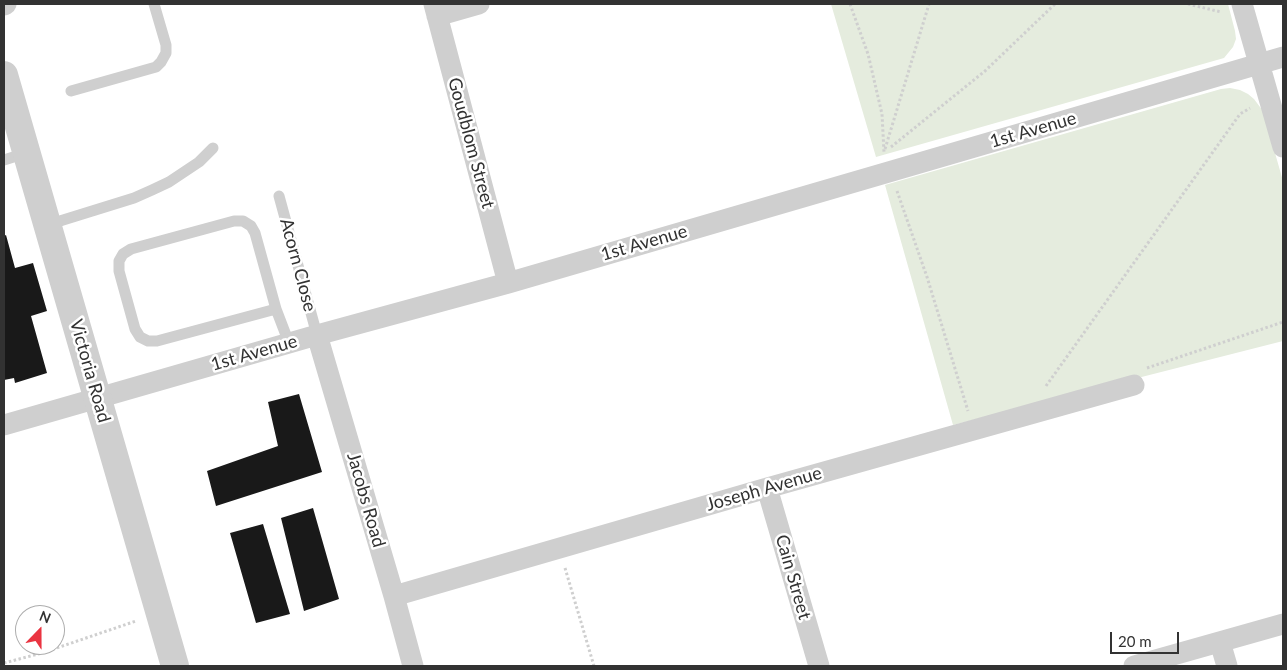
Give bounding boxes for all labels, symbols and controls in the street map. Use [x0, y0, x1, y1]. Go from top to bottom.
street label: Goudblom Street [443, 75, 499, 211]
street label: 1st Avenue [987, 107, 1079, 153]
street label: Acorn Close [275, 216, 321, 314]
street label: 1st Avenue [598, 220, 690, 266]
street label: Victoria Road [65, 317, 115, 425]
street label: 1st Avenue [208, 330, 300, 376]
street label: Jacobs Road [342, 450, 390, 550]
street label: Joseph Avenue [704, 462, 824, 516]
street label: Cain Street [771, 532, 815, 622]
north arrow [15, 605, 65, 655]
text: N [37, 607, 54, 626]
scale bar [1112, 622, 1181, 654]
text: 20 m [1118, 632, 1152, 650]

